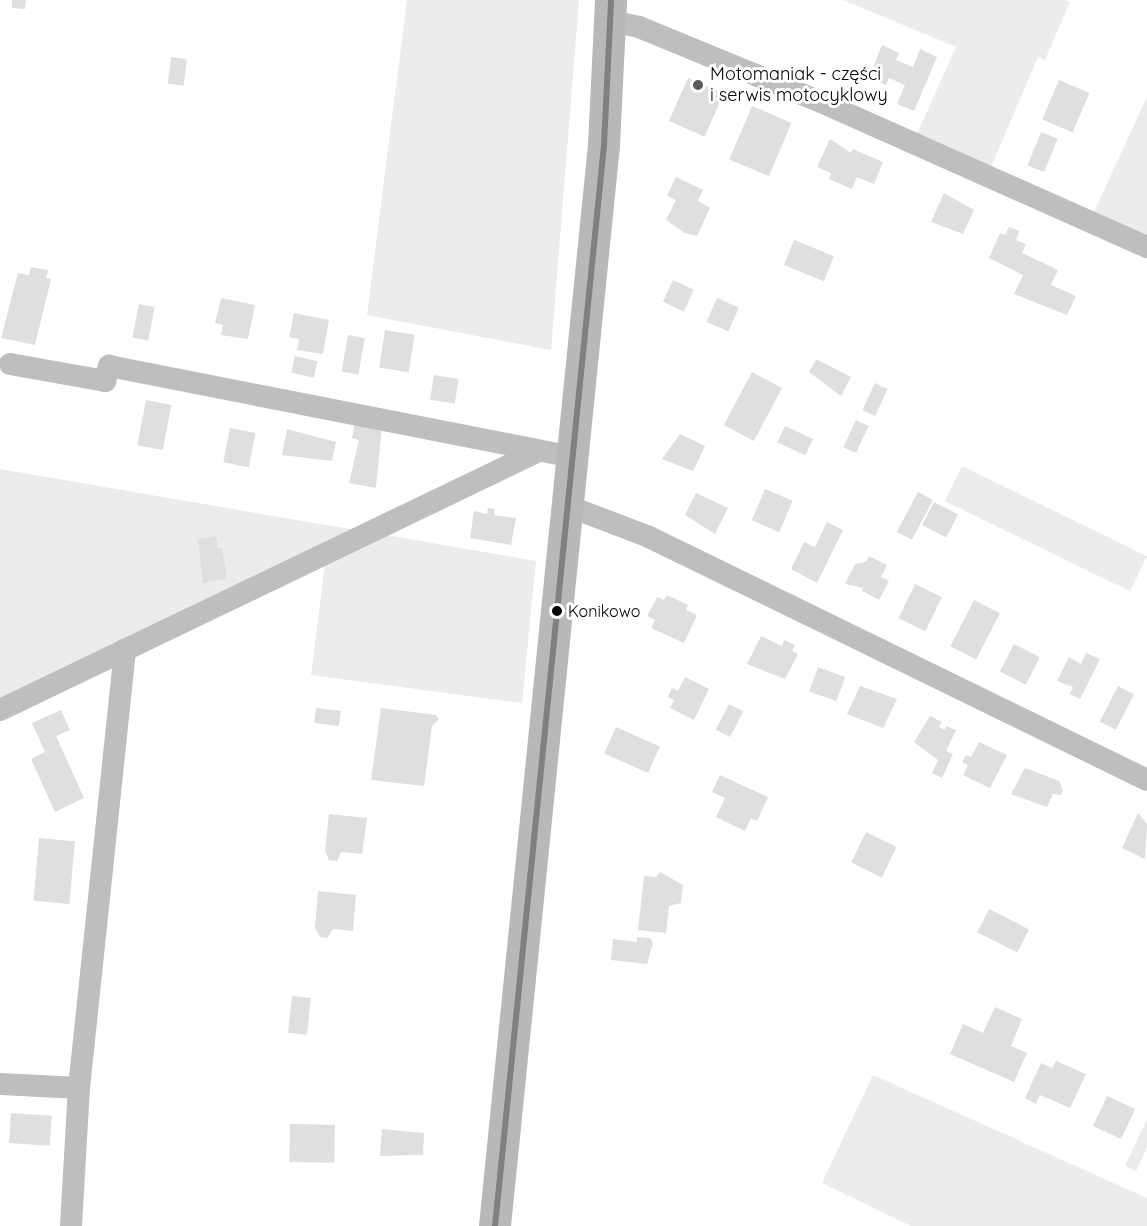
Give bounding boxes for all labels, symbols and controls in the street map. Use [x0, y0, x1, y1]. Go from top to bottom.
place label: Motomaniak - części i serwis motocyklowy [710, 64, 888, 106]
marker: Motomaniak - części i serwis motocyklowy [691, 78, 705, 92]
place label: Konikowo [568, 601, 640, 621]
marker: Konikowo [551, 605, 563, 617]

